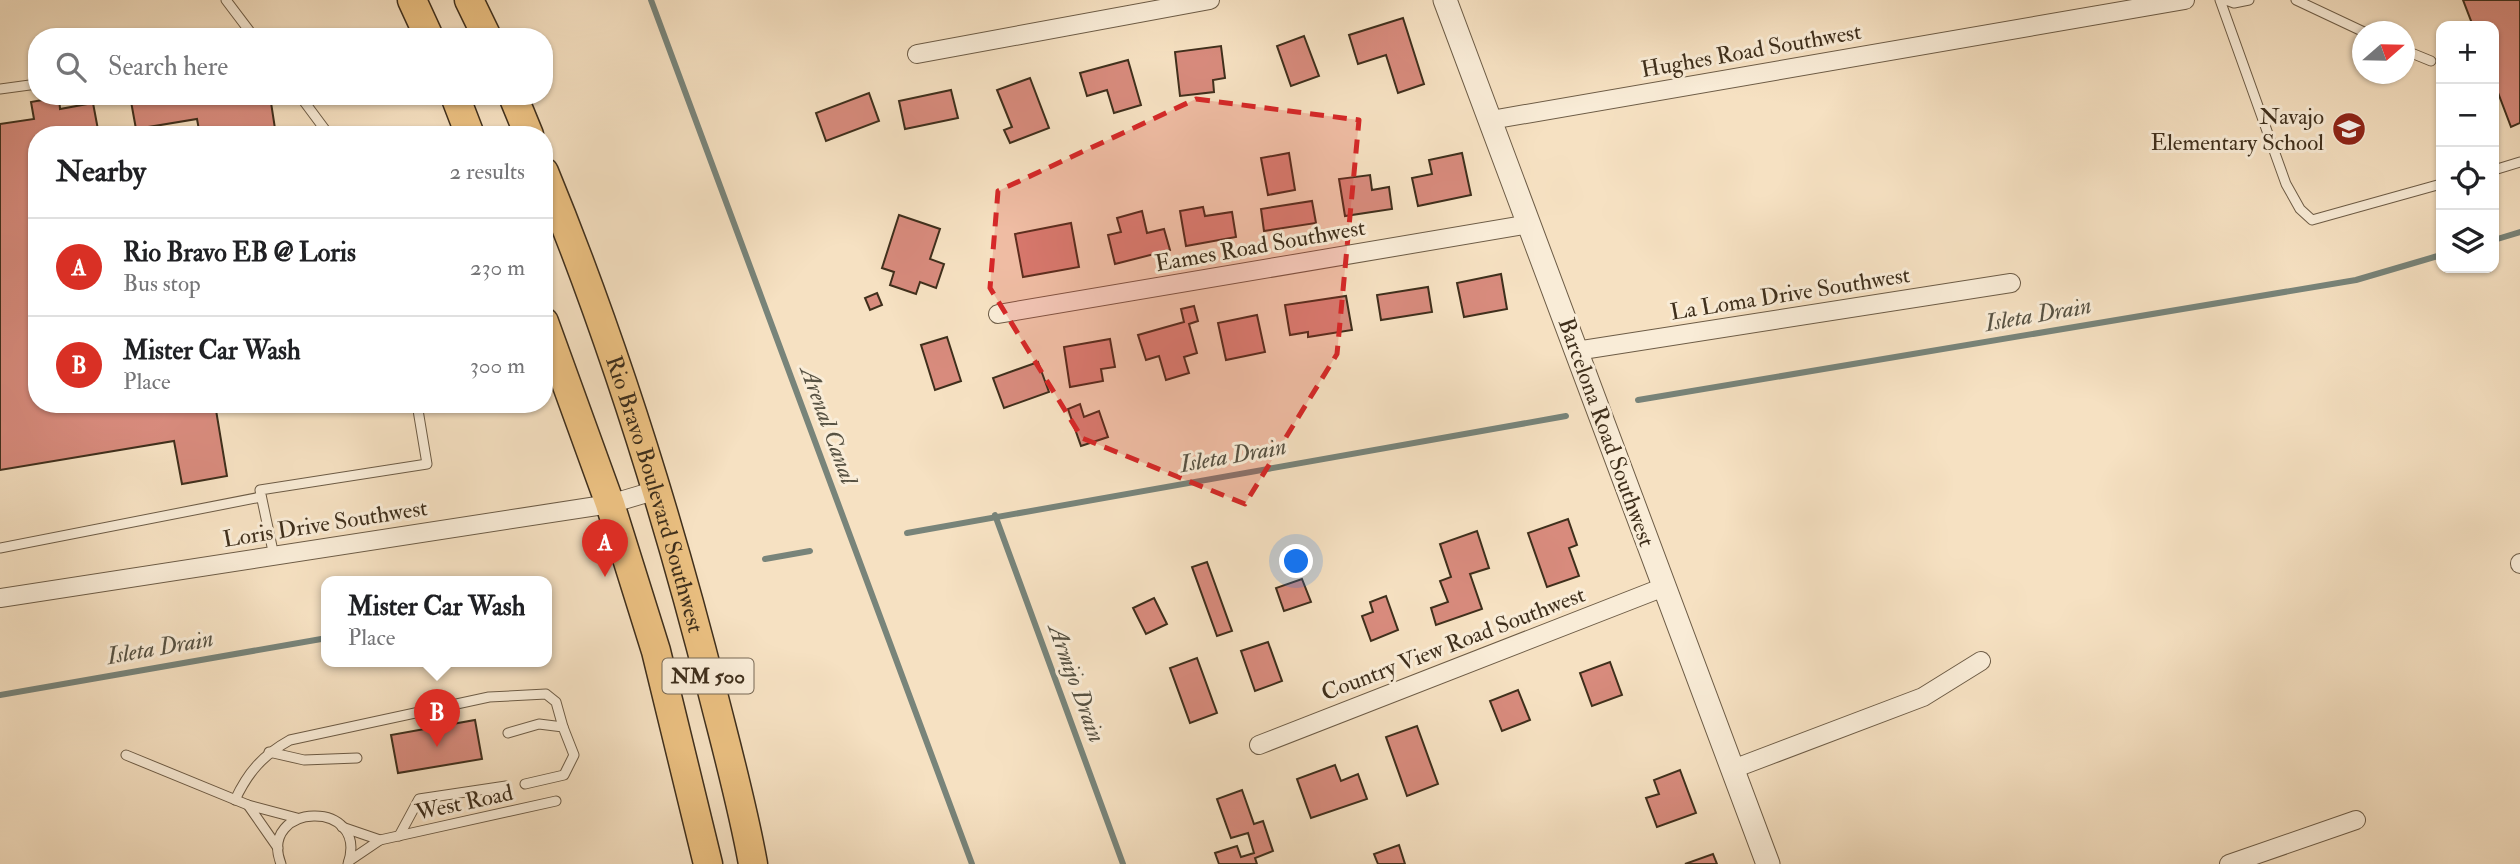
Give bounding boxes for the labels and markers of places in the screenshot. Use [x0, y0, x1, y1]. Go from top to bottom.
place label: Navajo Elementary School [2150, 102, 2324, 157]
school or university icon: Navajo Elementary School [2330, 110, 2368, 148]
pin: A [582, 519, 628, 577]
pin: B [414, 689, 460, 747]

